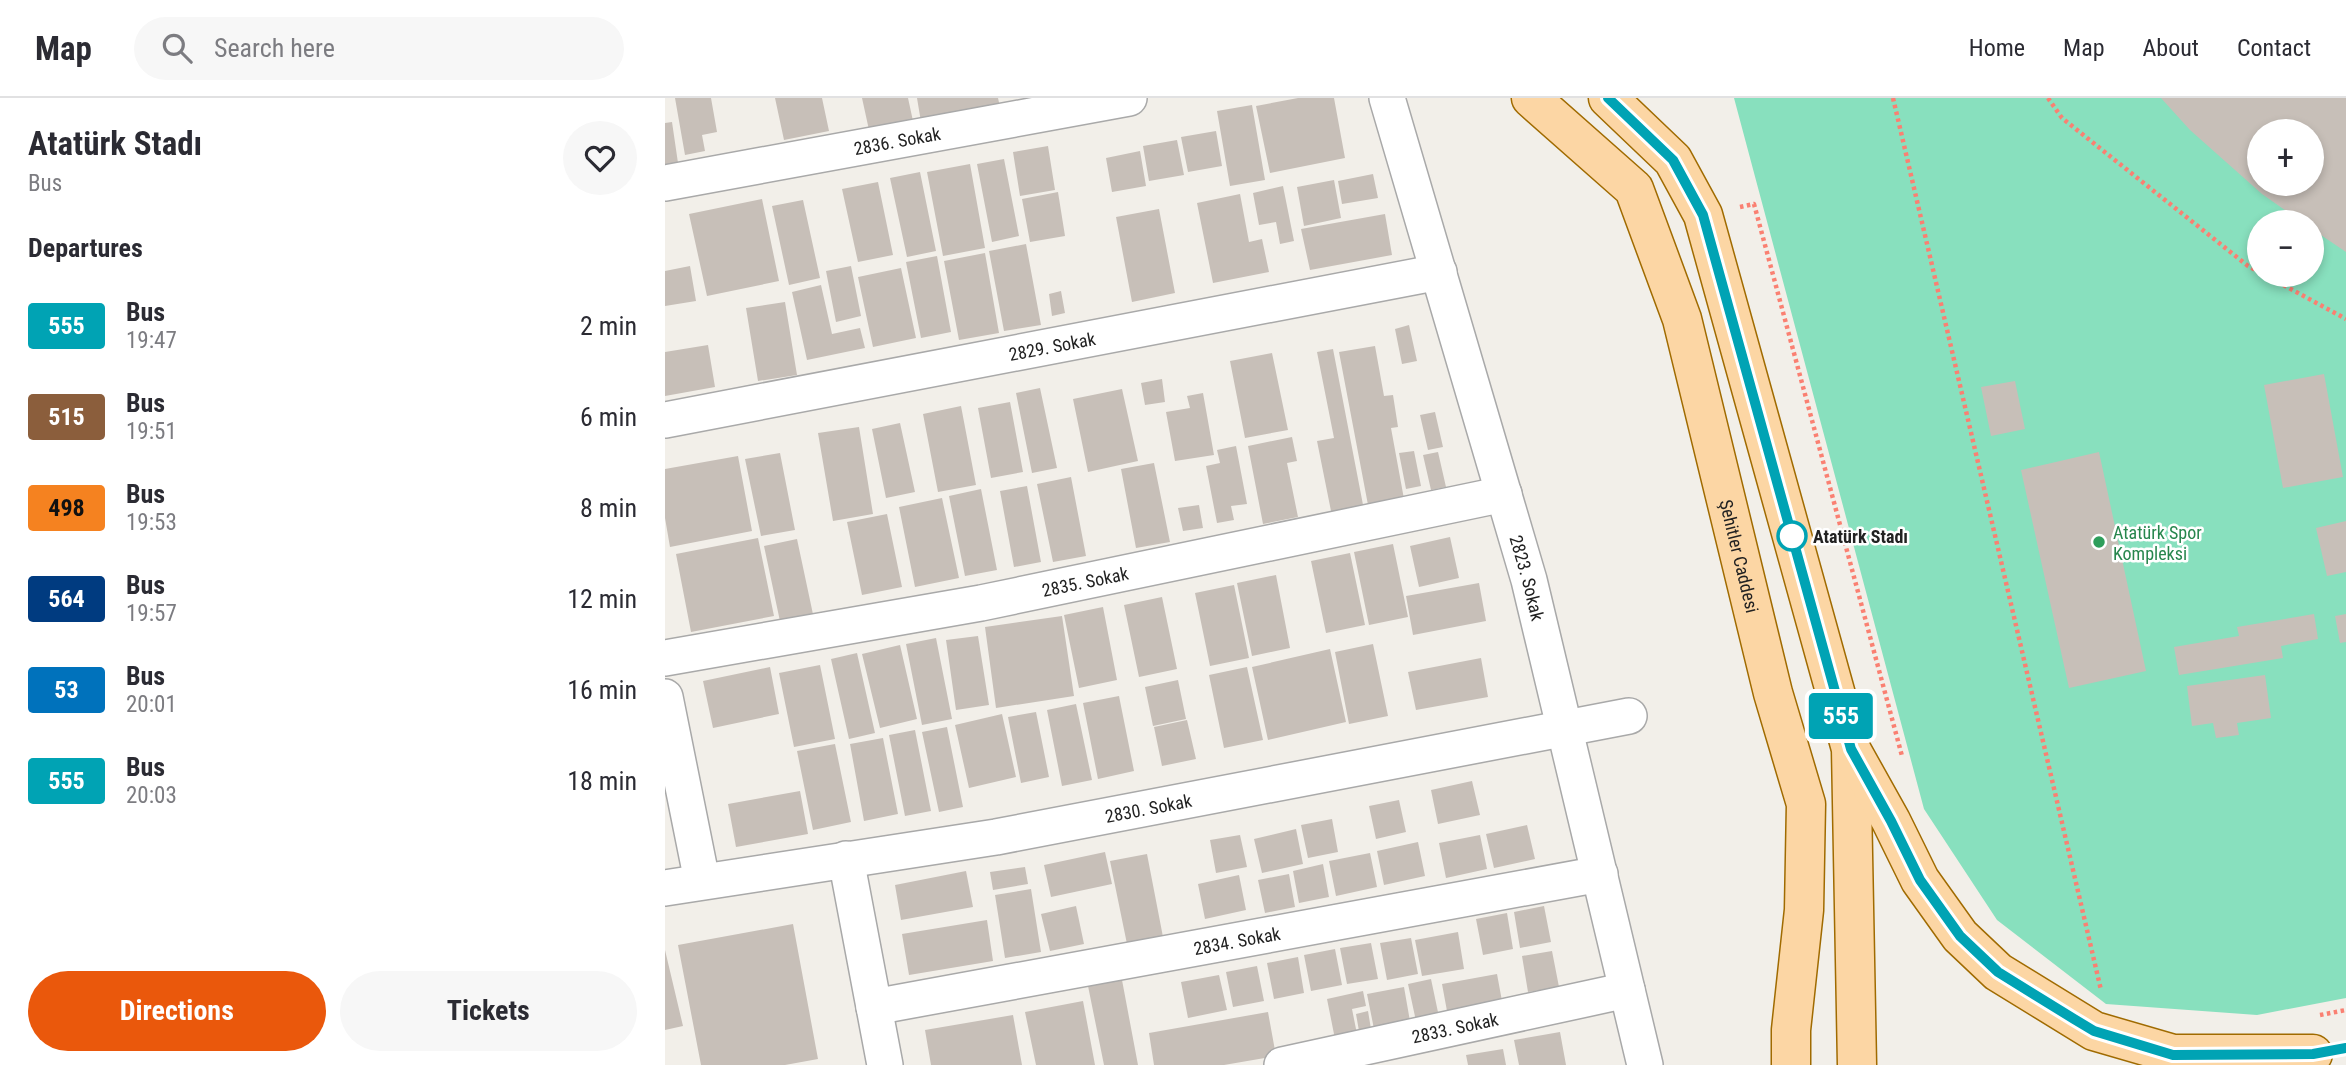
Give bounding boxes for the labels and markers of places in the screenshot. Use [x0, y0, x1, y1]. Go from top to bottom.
marker: Atatürk Stadı [1777, 521, 1807, 551]
place label: Atatürk Spor Kompleksi [2113, 522, 2202, 564]
place label: Atatürk Stadı [1813, 526, 1908, 547]
marker: Atatürk Spor Kompleksi [2091, 534, 2107, 550]

